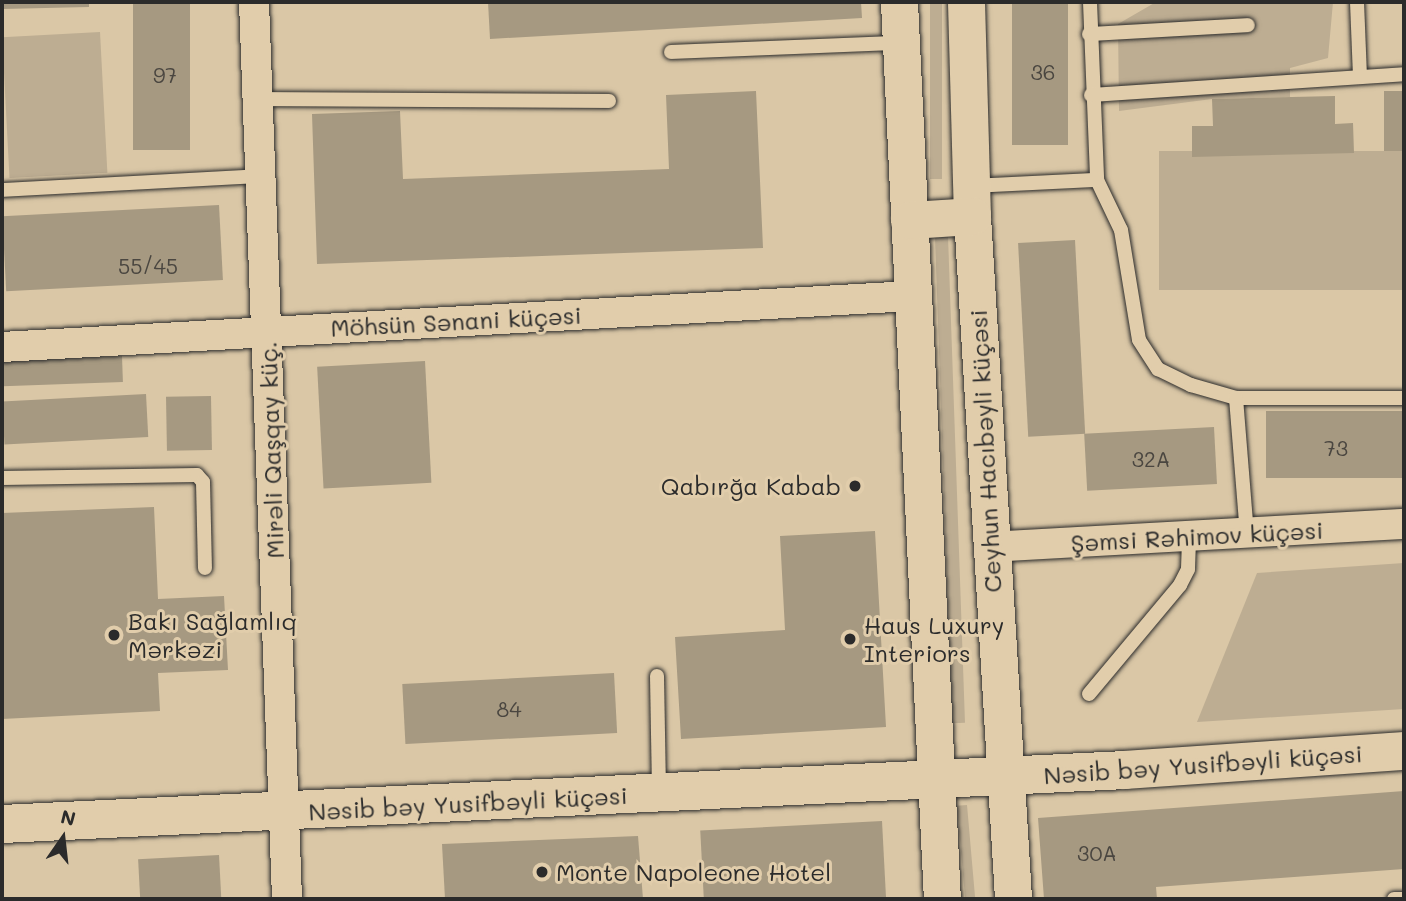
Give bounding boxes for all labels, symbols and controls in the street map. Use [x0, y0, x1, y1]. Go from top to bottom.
house number: 36 [1031, 59, 1055, 85]
house number: 97 [153, 62, 177, 88]
house number: 55/45 [118, 253, 178, 279]
street label: Möhsün Sənani küçəsi [330, 300, 582, 342]
street label: Ceyhun Hacıbəyli küçəsi [963, 309, 1007, 593]
street label: Mirəli Qaşqay küç. [253, 341, 289, 559]
house number: 73 [1324, 435, 1348, 461]
house number: 32A [1132, 446, 1170, 472]
place label: Qabırğa Kabab [661, 472, 841, 500]
marker: Qabırğa Kabab [847, 478, 863, 494]
street label: Şəmsi Rəhimov küçəsi [1070, 515, 1324, 557]
place label: Bakı Sağlamlıq Mərkəzi [128, 607, 297, 663]
place label: Haus Luxury Interiors [864, 611, 1004, 667]
marker: Bakı Sağlamlıq Mərkəzi [106, 627, 122, 643]
marker: Haus Luxury Interiors [842, 631, 858, 647]
house number: 84 [496, 696, 522, 722]
street label: Nəsib bəy Yusifbəyli küçəsi [1043, 738, 1363, 790]
street label: Nəsib bəy Yusifbəyli küçəsi [308, 780, 628, 826]
north arrow [28, 803, 98, 873]
text: N [58, 803, 78, 831]
house number: 30A [1077, 840, 1117, 866]
place label: Monte Napoleone Hotel [556, 858, 831, 886]
marker: Monte Napoleone Hotel [534, 864, 550, 880]

